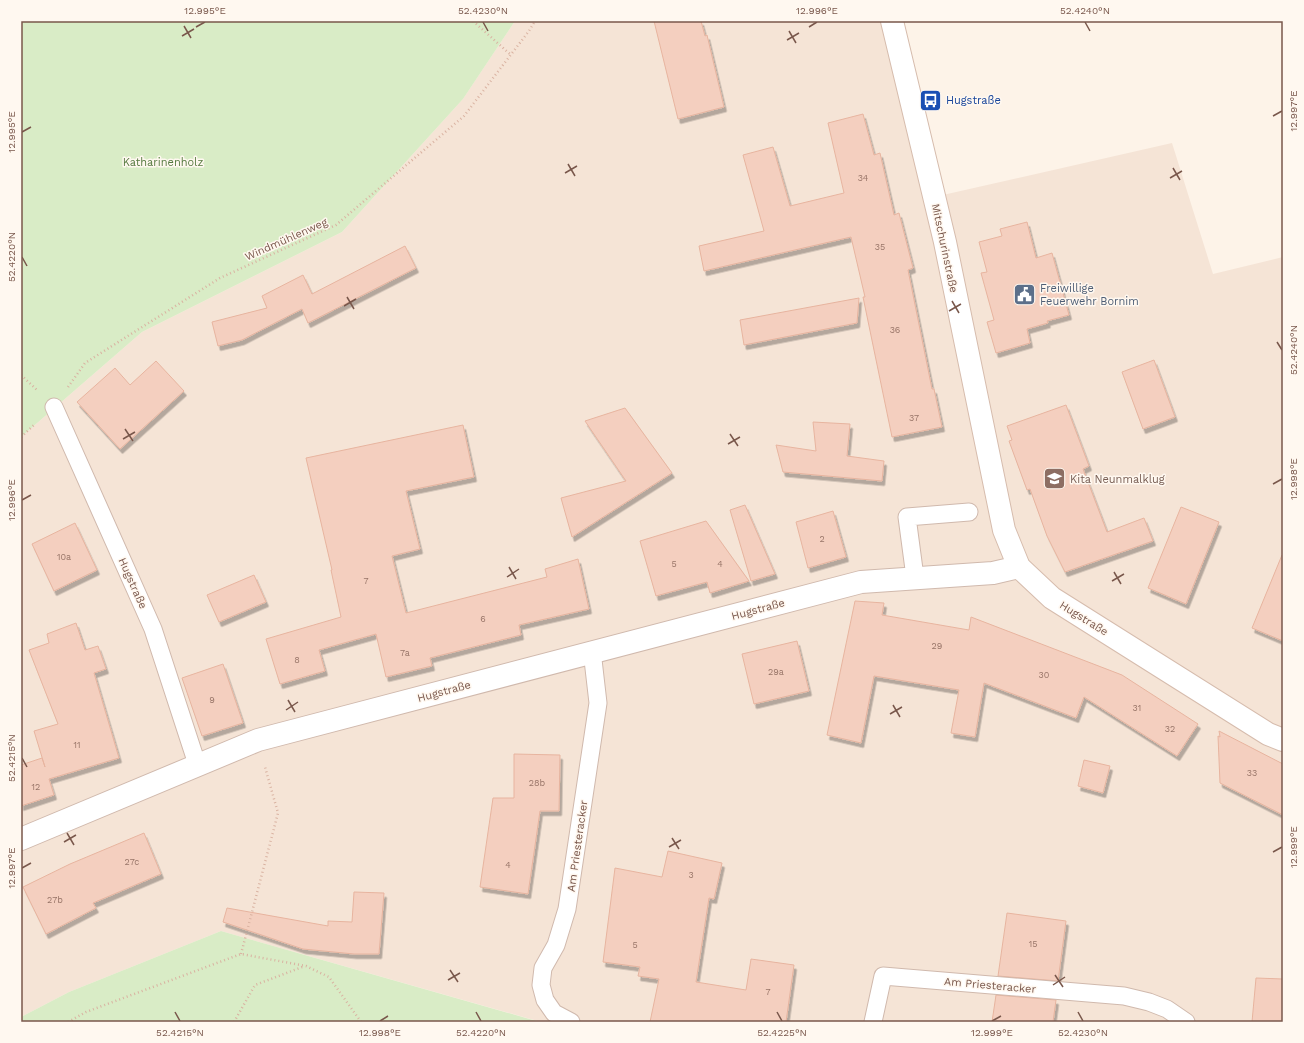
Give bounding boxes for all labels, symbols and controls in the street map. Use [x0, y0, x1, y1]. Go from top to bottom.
text: 12.995°E [184, 5, 226, 16]
text: 52.4230°N [458, 5, 508, 16]
text: 12.996°E [796, 5, 838, 16]
text: 52.4240°N [1060, 5, 1110, 16]
bus stop icon: Hugstraße [918, 87, 944, 113]
text: 12.997°E [1288, 90, 1299, 132]
place label: Hugstraße [946, 94, 1001, 107]
text: 12.995°E [6, 111, 17, 153]
park label: Katharinenholz [123, 156, 203, 169]
house number: 34 [858, 173, 869, 183]
street label: Mitschurinstraße [929, 202, 960, 294]
street label: Windmühlenweg [243, 215, 330, 263]
text: 52.4220°N [6, 232, 17, 282]
house number: 35 [875, 242, 885, 252]
public building icon: Freiwillige Feuerwehr Bornim [1012, 281, 1038, 307]
place label: Freiwillige Feuerwehr Bornim [1040, 282, 1139, 308]
house number: 36 [890, 325, 900, 335]
text: 52.4240°N [1288, 325, 1299, 375]
house number: 37 [909, 413, 919, 423]
text: 12.998°E [1288, 458, 1299, 500]
school or university icon: Kita Neunmalklug [1041, 466, 1067, 492]
place label: Kita Neunmalklug [1070, 473, 1165, 486]
text: 12.996°E [6, 479, 17, 521]
house number: 2 [819, 534, 825, 544]
house number: 10a [57, 552, 71, 562]
street label: Hugstraße [115, 556, 150, 611]
house number: 5 [671, 559, 677, 569]
house number: 4 [717, 559, 723, 569]
house number: 7 [363, 576, 369, 586]
street label: Hugstraße [730, 596, 786, 623]
street label: Hugstraße [1057, 598, 1110, 638]
house number: 6 [480, 614, 486, 624]
house number: 29 [932, 641, 942, 651]
house number: 7a [400, 648, 410, 658]
house number: 8 [294, 655, 300, 665]
house number: 29a [768, 667, 784, 677]
house number: 30 [1039, 670, 1050, 680]
street label: Hugstraße [416, 678, 472, 705]
house number: 9 [209, 695, 215, 705]
house number: 31 [1133, 703, 1141, 713]
house number: 32 [1165, 724, 1175, 734]
text: 52.4215°N [6, 734, 17, 782]
house number: 11 [73, 740, 81, 750]
house number: 33 [1247, 768, 1257, 778]
house number: 28b [529, 778, 546, 788]
house number: 12 [32, 782, 40, 792]
street label: Am Priesteracker [565, 799, 590, 893]
text: 12.999°E [1288, 826, 1299, 868]
text: 12.997°E [6, 847, 17, 889]
house number: 27c [125, 857, 139, 867]
house number: 4 [505, 860, 511, 870]
house number: 3 [688, 870, 694, 880]
house number: 27b [47, 895, 63, 905]
house number: 15 [1029, 939, 1037, 949]
house number: 5 [632, 940, 638, 950]
street label: Am Priesteracker [943, 975, 1037, 996]
house number: 7 [765, 987, 771, 997]
text: 52.4215°N [156, 1027, 204, 1038]
text: 12.998°E [359, 1027, 401, 1038]
text: 52.4220°N [456, 1027, 506, 1038]
text: 52.4225°N [757, 1027, 807, 1038]
text: 12.999°E [971, 1027, 1013, 1038]
text: 52.4230°N [1058, 1027, 1108, 1038]

